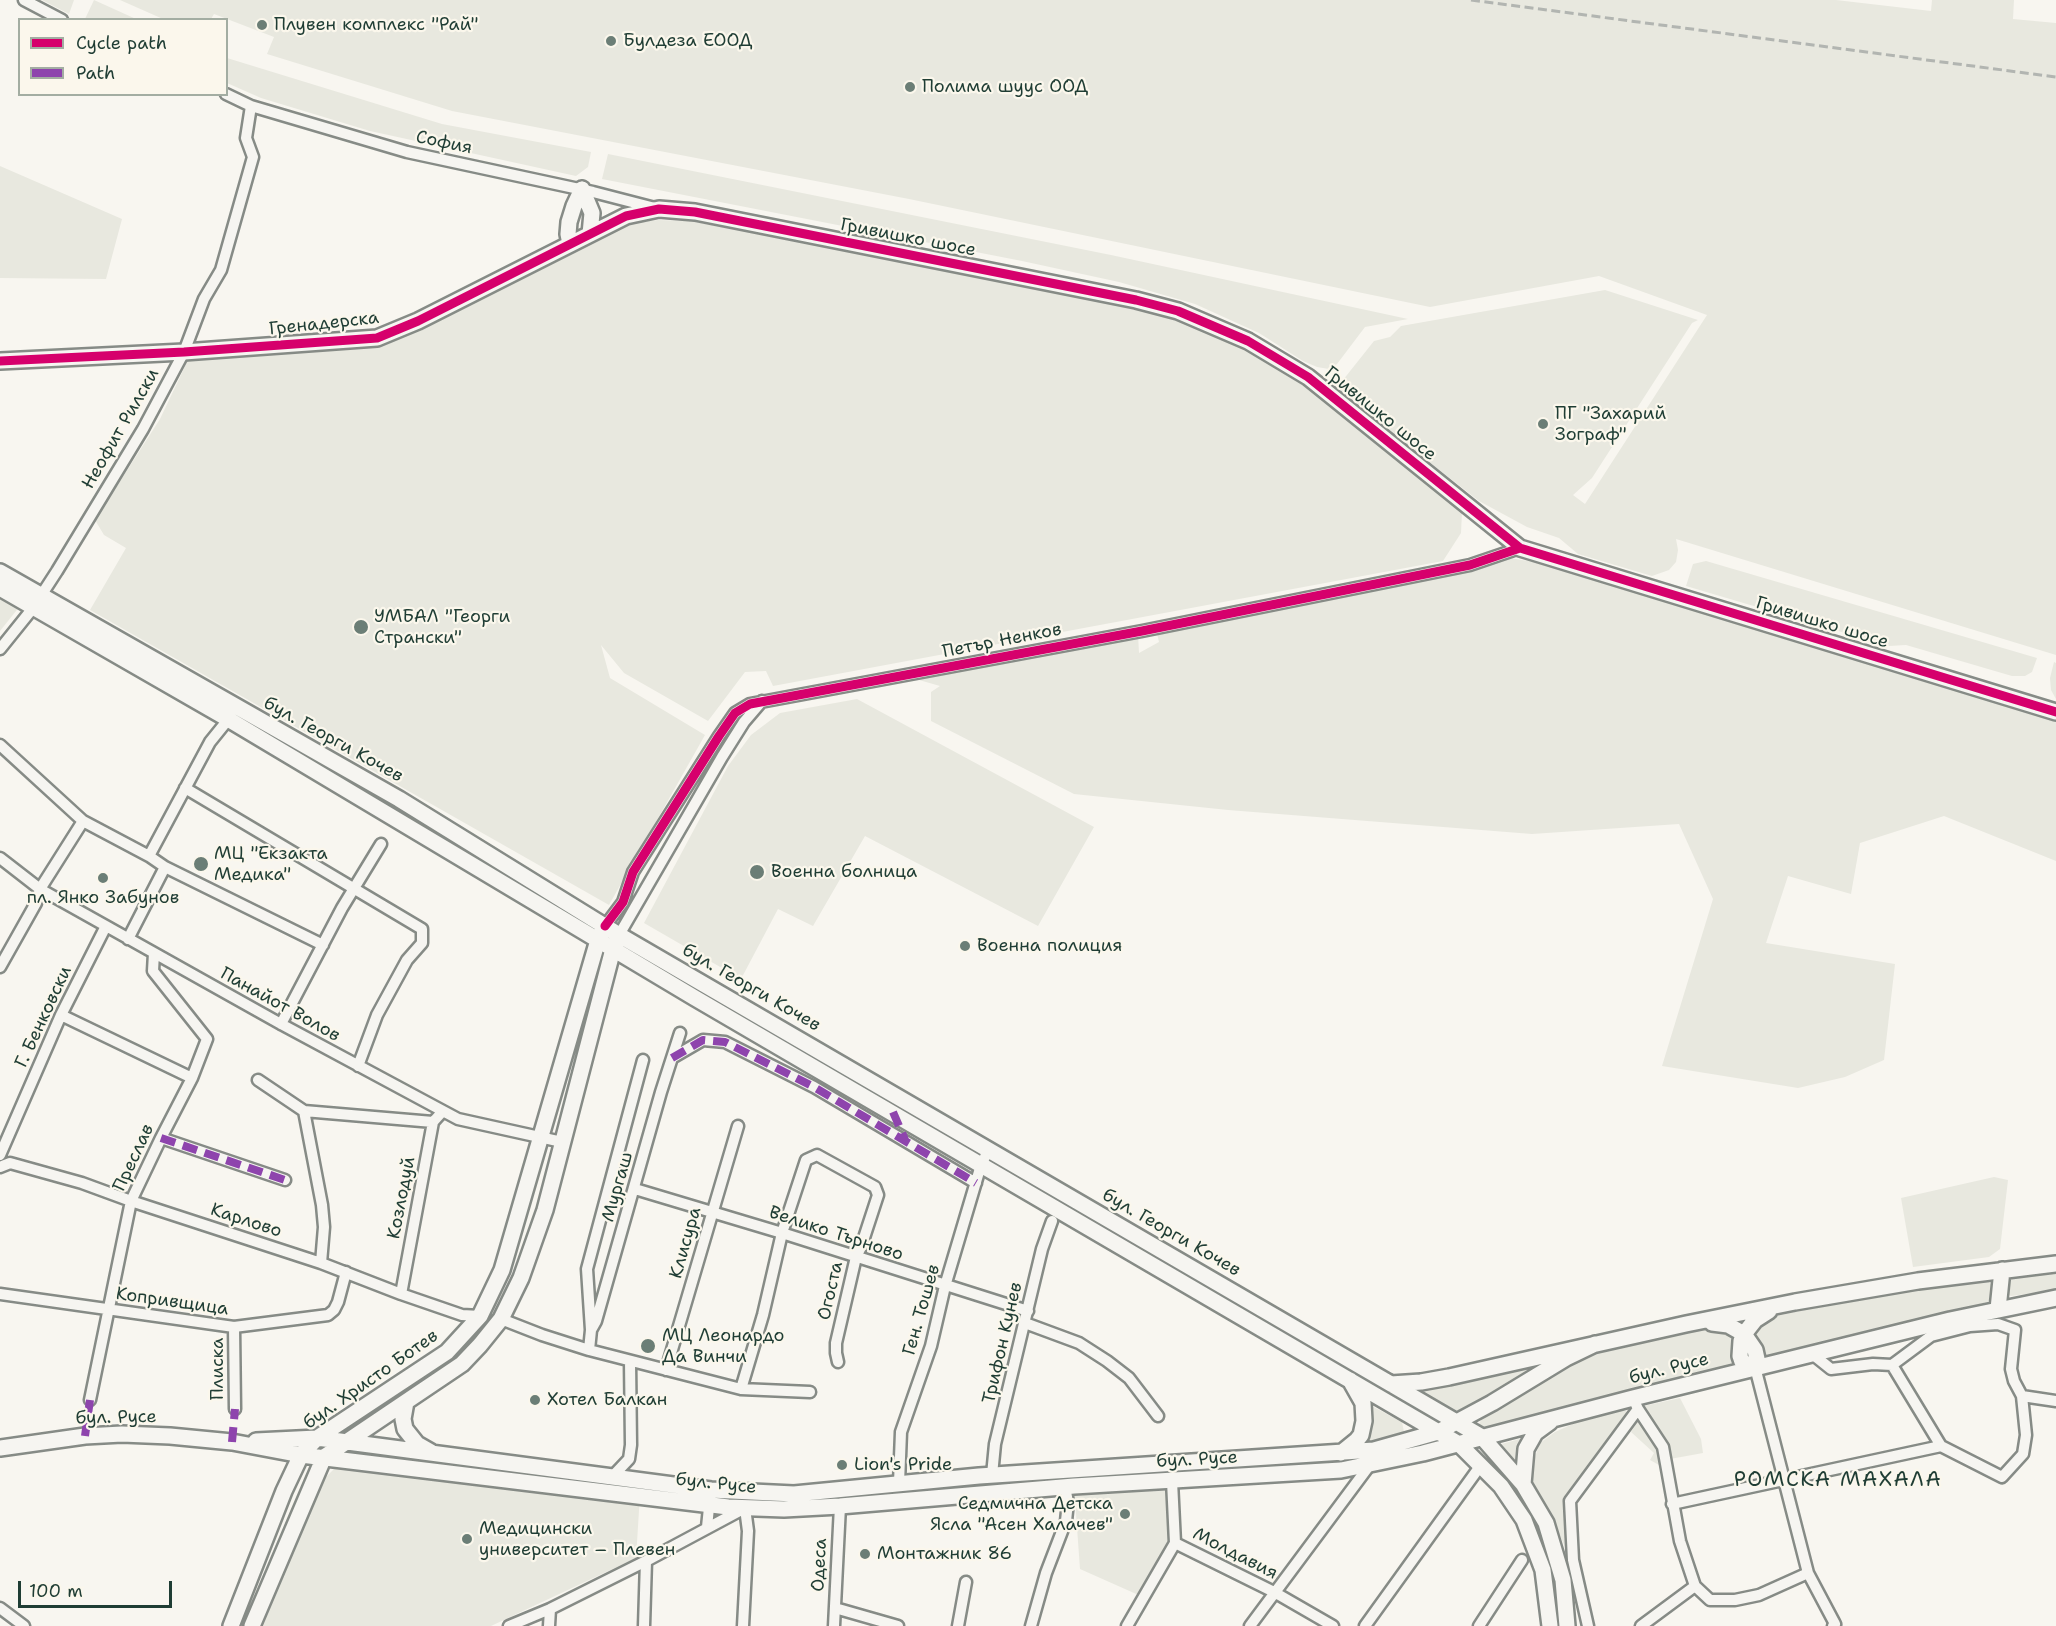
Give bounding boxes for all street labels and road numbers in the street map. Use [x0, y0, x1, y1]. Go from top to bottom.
street label: София [414, 126, 474, 160]
street label: Гривишко шосе [838, 214, 978, 262]
street label: Гренадерска [268, 307, 380, 341]
street label: Гривишко шосе [1320, 362, 1440, 466]
street label: Неофит Рилски [78, 365, 164, 493]
street label: Гривишко шосе [1753, 593, 1891, 653]
street label: Петър Ненков [941, 619, 1063, 663]
street label: бул. Георги Кочев [259, 693, 407, 787]
street label: бул. Георги Кочев [678, 940, 824, 1036]
street label: Г. Бенковски [11, 963, 77, 1071]
street label: Панайот Волов [216, 963, 344, 1047]
street label: Преслав [109, 1121, 159, 1195]
street label: Мургаш [598, 1150, 638, 1224]
street label: Козлодуй [383, 1155, 421, 1241]
street label: бул. Георги Кочев [1098, 1185, 1244, 1281]
street label: Карлово [208, 1199, 284, 1243]
street label: Велико Търново [766, 1202, 906, 1266]
street label: Клисура [666, 1205, 706, 1281]
street label: Огоста [814, 1260, 848, 1322]
street label: Ген. Тошев [899, 1262, 945, 1358]
street label: Трифон Кунев [979, 1280, 1027, 1406]
street label: Копривщица [114, 1283, 230, 1321]
street label: бул. Христо Ботев [300, 1325, 442, 1435]
street label: Плиска [207, 1338, 229, 1400]
street label: бул. Русе [1627, 1349, 1711, 1389]
street label: бул. Русе [75, 1406, 157, 1430]
street label: бул. Русе [1156, 1447, 1238, 1473]
street label: бул. Русе [674, 1469, 758, 1499]
street label: Молдавия [1189, 1523, 1281, 1585]
street label: Одеса [808, 1538, 832, 1592]

